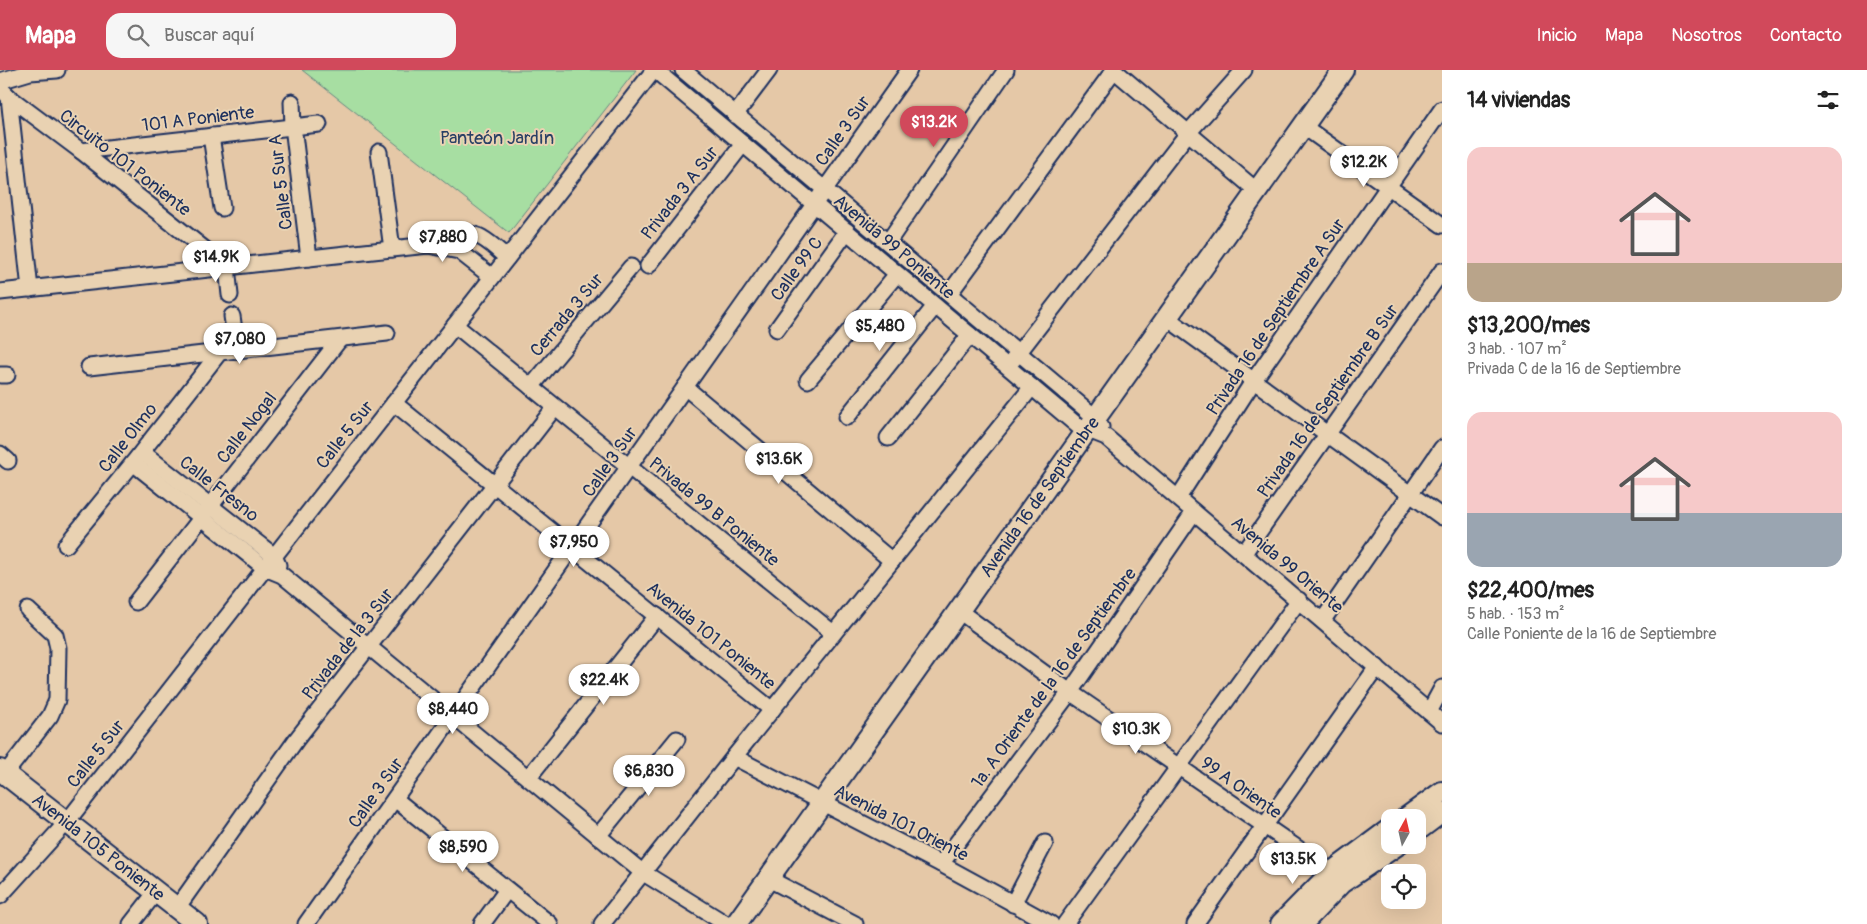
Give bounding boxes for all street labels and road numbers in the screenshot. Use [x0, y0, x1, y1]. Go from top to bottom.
street label: Calle 3 Sur [810, 91, 876, 171]
street label: 101 A Poniente [140, 101, 256, 137]
street label: Circuito 101 Poniente [55, 104, 195, 222]
street label: Calle 5 Sur A [264, 133, 298, 231]
street label: Privada 3 A Sur [636, 141, 724, 245]
street label: Avenida 99 Poniente [829, 189, 960, 305]
street label: Privada 16 de Septiembre A Sur [1201, 214, 1351, 420]
street label: Calle 99 C [766, 232, 828, 306]
street label: Cerrada 3 Sur [525, 268, 609, 362]
street label: Privada 16 de Septiembre B Sur [1252, 299, 1404, 502]
street label: Calle Nogal [212, 388, 282, 468]
street label: Calle 5 Sur [311, 396, 379, 474]
street label: Calle Olmo [94, 398, 163, 477]
street label: Avenida 16 de Septiembre [975, 412, 1105, 582]
street label: Calle 3 Sur [577, 422, 643, 502]
street label: Calle Fresno [175, 451, 264, 527]
street label: Privada 99 B Poniente [644, 452, 784, 572]
street label: Avenida 99 Oriente [1226, 511, 1348, 619]
street label: 1a. A Oriente de la 16 de Septiembre [966, 563, 1142, 793]
street label: Avenida 101 Poniente [642, 577, 780, 695]
street label: Privada de la 3 Sur [297, 583, 399, 704]
street label: Calle 5 Sur [62, 715, 130, 793]
street label: 99 A Oriente [1196, 752, 1286, 824]
street label: Calle 3 Sur [343, 753, 409, 833]
street label: Avenida 101 Oriente [830, 779, 972, 867]
street label: Avenida 105 Poniente [27, 788, 170, 906]

